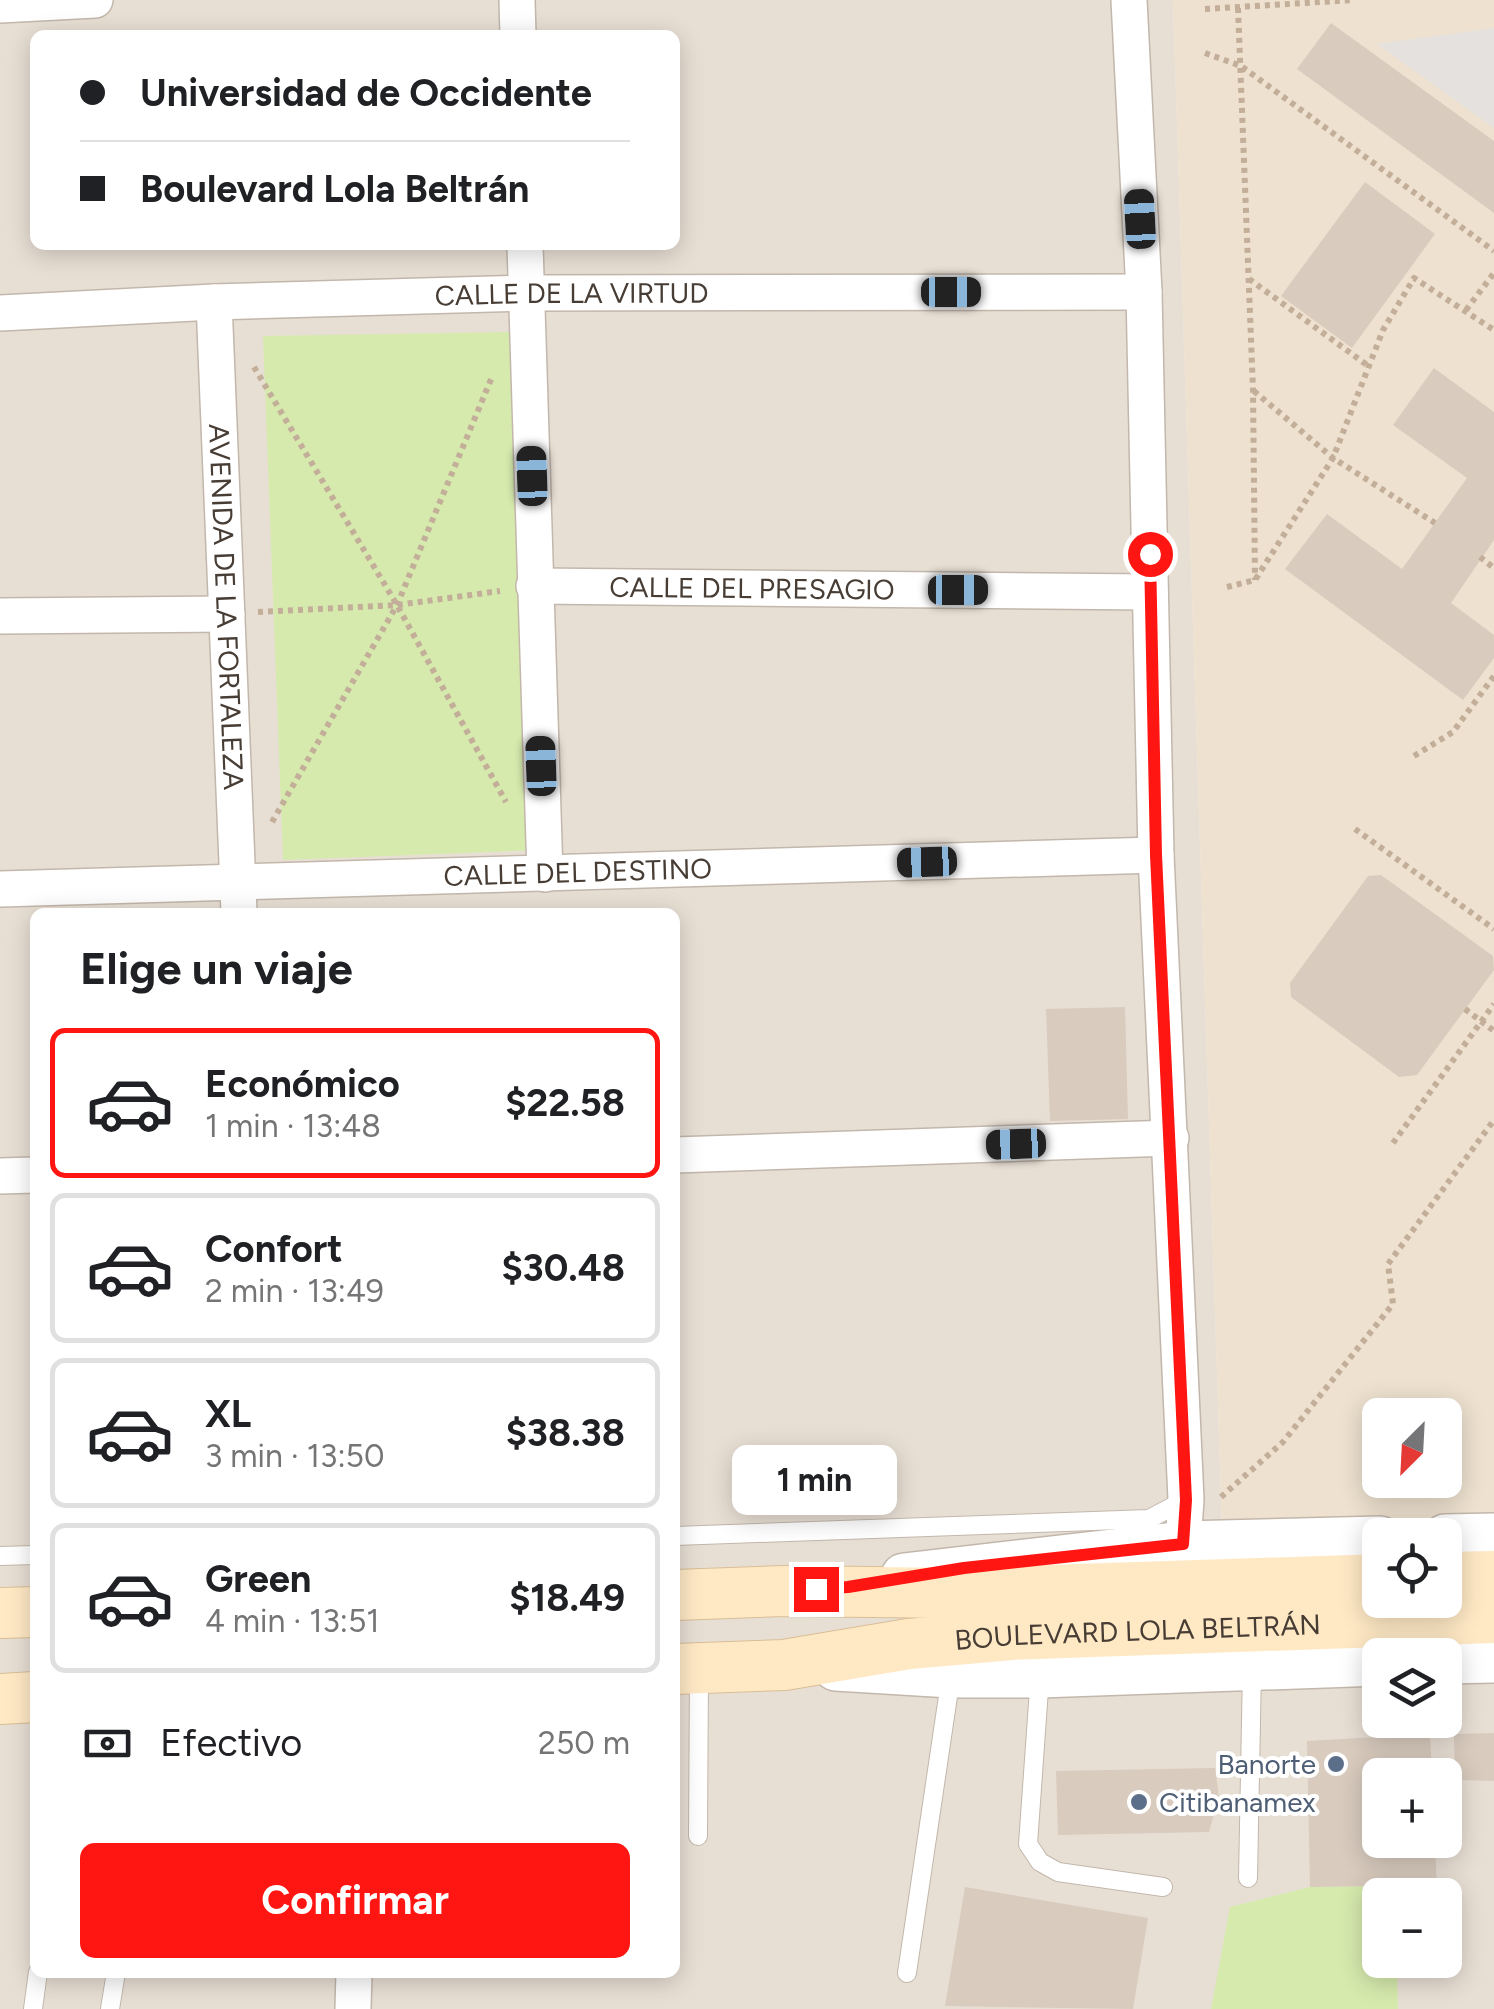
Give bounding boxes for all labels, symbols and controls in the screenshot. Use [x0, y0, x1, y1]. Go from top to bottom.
text: Universidad de Occidente [140, 70, 592, 116]
text: Boulevard Lola Beltrán [140, 166, 529, 212]
car [1123, 188, 1157, 250]
street label: CALLE DE LA VIRTUD [434, 276, 709, 313]
car [921, 277, 981, 307]
street label: AVENIDA DE LA FORTALEZA [202, 423, 251, 790]
car [516, 445, 548, 507]
route start [1128, 532, 1173, 577]
street label: CALLE DEL PRESAGIO [609, 570, 895, 607]
car [928, 575, 988, 605]
car [525, 735, 557, 797]
car [896, 846, 958, 878]
street label: CALLE DEL DESTINO [443, 851, 713, 893]
text: Elige un viaje [80, 941, 353, 995]
icon: car [85, 1058, 175, 1148]
text: Económico [205, 1061, 400, 1107]
text: $22.58 [505, 1080, 625, 1126]
text: 1 min · 13:48 [205, 1107, 381, 1145]
car [985, 1128, 1047, 1160]
icon: car [85, 1223, 175, 1313]
text: Confort [205, 1226, 342, 1272]
text: $30.48 [501, 1245, 625, 1291]
text: 2 min · 13:49 [205, 1272, 384, 1310]
icon: car [85, 1388, 175, 1478]
text: XL [205, 1391, 251, 1437]
north arrow [1362, 1398, 1462, 1498]
map controls [1362, 1398, 1462, 1978]
text: $38.38 [506, 1410, 625, 1456]
text: 3 min · 13:50 [205, 1437, 384, 1475]
callout: 1 min [734, 1444, 898, 1514]
text: 1 min [777, 1461, 852, 1499]
button: locate [1362, 1518, 1462, 1618]
icon: car [85, 1553, 175, 1643]
text: Green [205, 1556, 311, 1602]
route end [794, 1567, 839, 1612]
text: $18.49 [509, 1575, 625, 1621]
text: 4 min · 13:51 [205, 1602, 380, 1640]
street label: BOULEVARD LOLA BELTRÁN [953, 1607, 1322, 1657]
button: layers [1362, 1638, 1462, 1738]
icon: cash [80, 1716, 135, 1771]
text: Efectivo [160, 1720, 302, 1766]
text: 250 m [538, 1724, 630, 1762]
place label: Banorte [1217, 1747, 1316, 1781]
marker: Banorte [1325, 1753, 1347, 1775]
button: + [1362, 1758, 1462, 1858]
place label: Citibanamex [1159, 1785, 1316, 1819]
marker: Citibanamex [1128, 1791, 1150, 1813]
button: Confirmar [80, 1843, 630, 1958]
button: − [1362, 1878, 1462, 1978]

